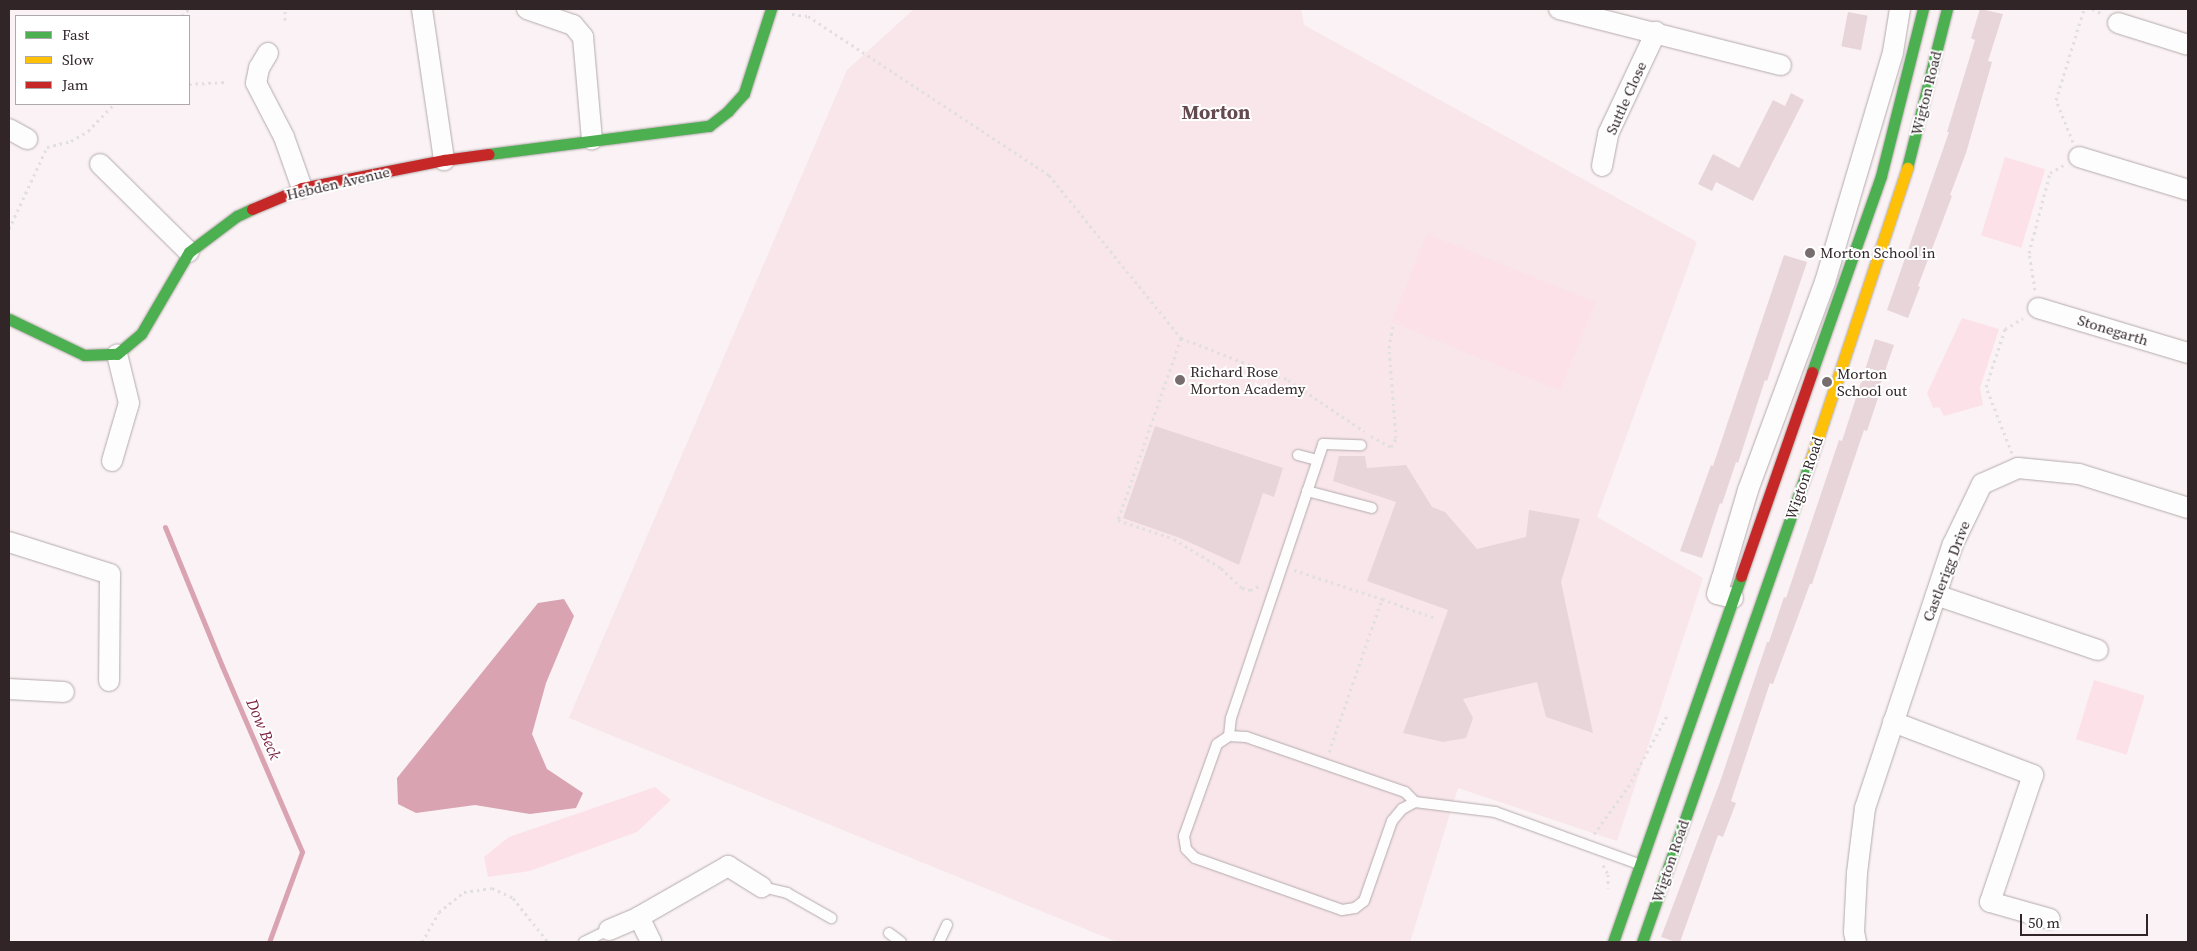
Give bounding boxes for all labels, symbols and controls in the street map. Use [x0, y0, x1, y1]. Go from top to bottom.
legend [15, 15, 190, 105]
text: Fast [62, 24, 89, 45]
text: Slow [62, 49, 94, 70]
street label: Wigton Road [1907, 49, 1945, 137]
street label: Suttle Close [1602, 59, 1650, 137]
text: Jam [62, 74, 88, 95]
district label: Morton [1182, 100, 1250, 124]
street label: Hebden Avenue [284, 162, 392, 204]
place label: Morton School in [1820, 244, 1935, 262]
marker: Morton School in [1804, 247, 1816, 259]
street label: Stonegarth [2075, 311, 2151, 349]
place label: Richard Rose Morton Academy [1190, 362, 1305, 397]
place label: Morton School out [1837, 364, 1907, 399]
marker: Richard Rose Morton Academy [1174, 374, 1186, 386]
marker: Morton School out [1821, 376, 1833, 388]
street label: Wigton Road [1781, 434, 1827, 522]
street label: Castlerigg Drive [1919, 518, 1973, 624]
water label: Dow Beck [243, 696, 285, 762]
street label: Wigton Road [1647, 817, 1693, 905]
scale bar [2022, 904, 2150, 936]
text: 50 m [2028, 912, 2060, 933]

